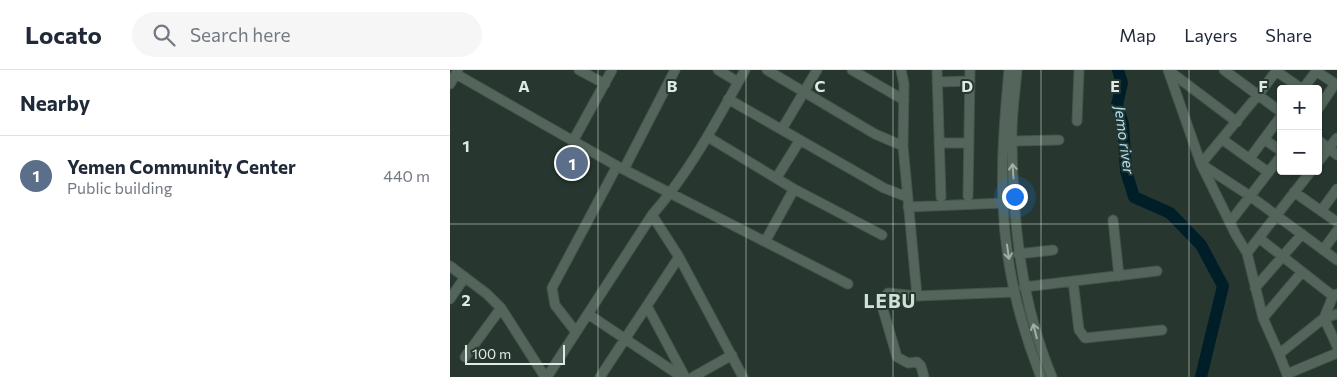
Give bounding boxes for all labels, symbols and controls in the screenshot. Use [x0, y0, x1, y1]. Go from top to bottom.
search box [132, 12, 482, 57]
text: Locato [25, 20, 102, 49]
icon: search [150, 21, 178, 49]
text: Search here [190, 23, 290, 46]
text: Map [1119, 24, 1156, 46]
text: Layers [1184, 24, 1237, 46]
text: Share [1265, 24, 1312, 46]
text: A [518, 76, 530, 95]
text: B [667, 76, 678, 95]
text: C [815, 76, 826, 95]
text: D [961, 76, 973, 95]
text: E [1110, 76, 1120, 95]
text: F [1258, 76, 1268, 95]
map controls [1277, 85, 1322, 175]
button: + [1277, 85, 1322, 130]
text: Nearby [20, 90, 90, 115]
water label: Jemo river [1111, 103, 1139, 176]
button: − [1277, 130, 1322, 175]
text: 1 [462, 136, 470, 155]
pin: 1 [556, 144, 588, 182]
text: Yemen Community Center [67, 155, 296, 178]
one-way arrow [1009, 163, 1018, 179]
text: 1 [32, 166, 40, 185]
text: 440 m [383, 166, 430, 185]
text: Public building [67, 178, 172, 197]
your location [1002, 184, 1028, 210]
one-way arrow [1004, 243, 1014, 259]
district label: LEBU [864, 289, 916, 312]
text: 2 [461, 290, 471, 309]
one-way arrow [1030, 324, 1040, 340]
scale bar [465, 342, 565, 365]
text: 100 m [472, 345, 511, 362]

